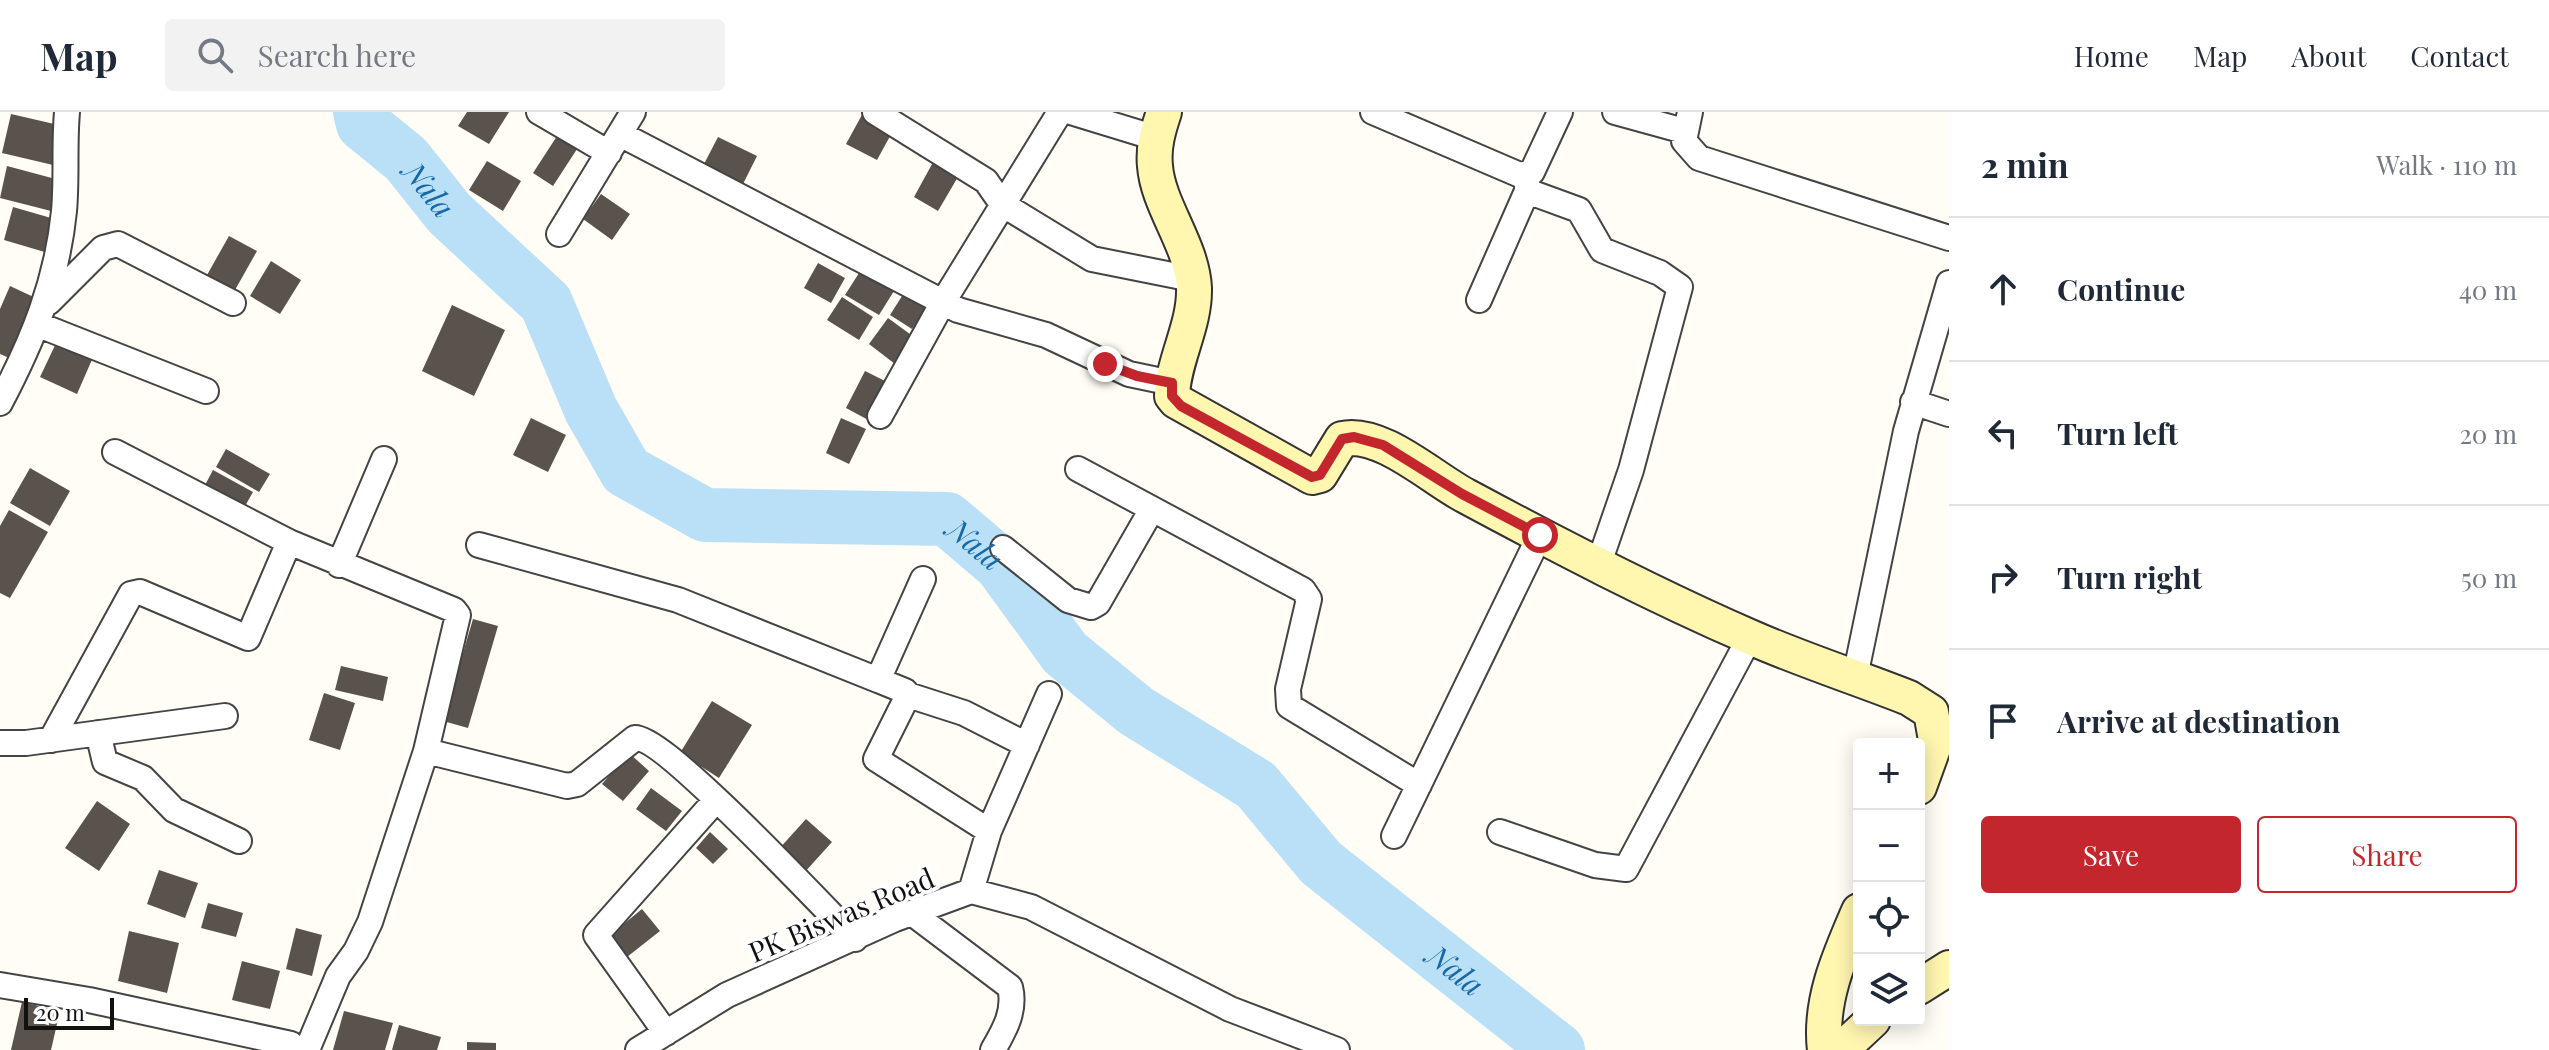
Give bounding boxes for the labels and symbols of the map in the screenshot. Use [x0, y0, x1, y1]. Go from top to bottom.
water label: Nala [393, 150, 464, 225]
route end [1087, 346, 1123, 382]
water label: Nala [937, 507, 1012, 579]
route start [1522, 517, 1558, 553]
street label: PK Biswas Road [743, 858, 939, 970]
water label: Nala [1417, 933, 1492, 1004]
scale bar [24, 994, 114, 1030]

